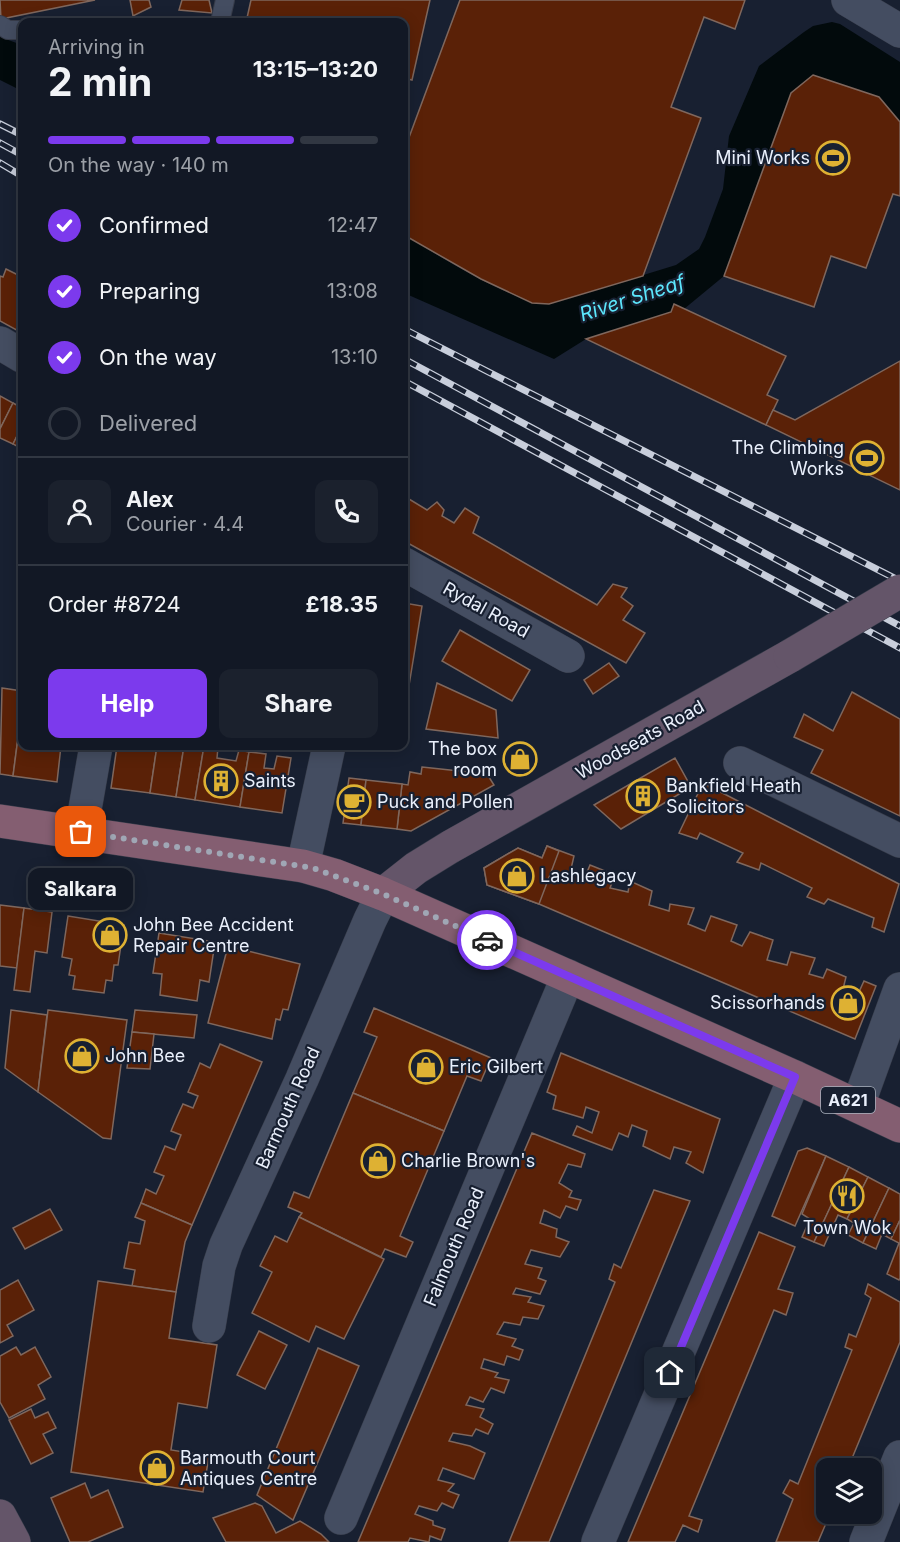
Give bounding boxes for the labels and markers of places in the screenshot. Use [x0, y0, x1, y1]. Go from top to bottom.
sports icon: Mini Works [815, 140, 851, 176]
place label: Mini Works [715, 147, 810, 168]
place label: The Climbing Works [731, 437, 844, 479]
sports icon: The Climbing Works [849, 440, 885, 476]
place label: The box room [428, 738, 497, 780]
shop icon: The box room [502, 741, 538, 777]
building icon: Saints [203, 763, 239, 799]
place label: Saints [244, 770, 296, 791]
place label: Bankfield Heath Solicitors [666, 775, 801, 817]
building icon: Bankfield Heath Solicitors [625, 778, 661, 814]
cafe icon: Puck and Pollen [336, 784, 372, 820]
place label: Puck and Pollen [377, 791, 513, 812]
pin [55, 806, 106, 857]
shop icon: Lashlegacy [499, 858, 535, 894]
place label: Lashlegacy [540, 865, 636, 886]
callout: Salkara [28, 868, 134, 910]
place label: John Bee Accident Repair Centre [133, 914, 294, 956]
shop icon: John Bee Accident Repair Centre [92, 917, 128, 953]
shop icon: Scissorhands [830, 985, 866, 1021]
place label: Scissorhands [710, 992, 825, 1013]
shop icon: John Bee [64, 1038, 100, 1074]
place label: John Bee [105, 1045, 185, 1066]
shop icon: Eric Gilbert [408, 1049, 444, 1085]
place label: Eric Gilbert [449, 1056, 543, 1077]
shop icon: Charlie Brown's [360, 1143, 396, 1179]
place label: Charlie Brown's [401, 1150, 535, 1171]
restaurant icon: Town Wok [829, 1178, 865, 1214]
place label: Town Wok [803, 1217, 891, 1238]
pin [644, 1347, 695, 1398]
place label: Barmouth Court Antiques Centre [180, 1447, 317, 1489]
shop icon: Barmouth Court Antiques Centre [139, 1450, 175, 1486]

